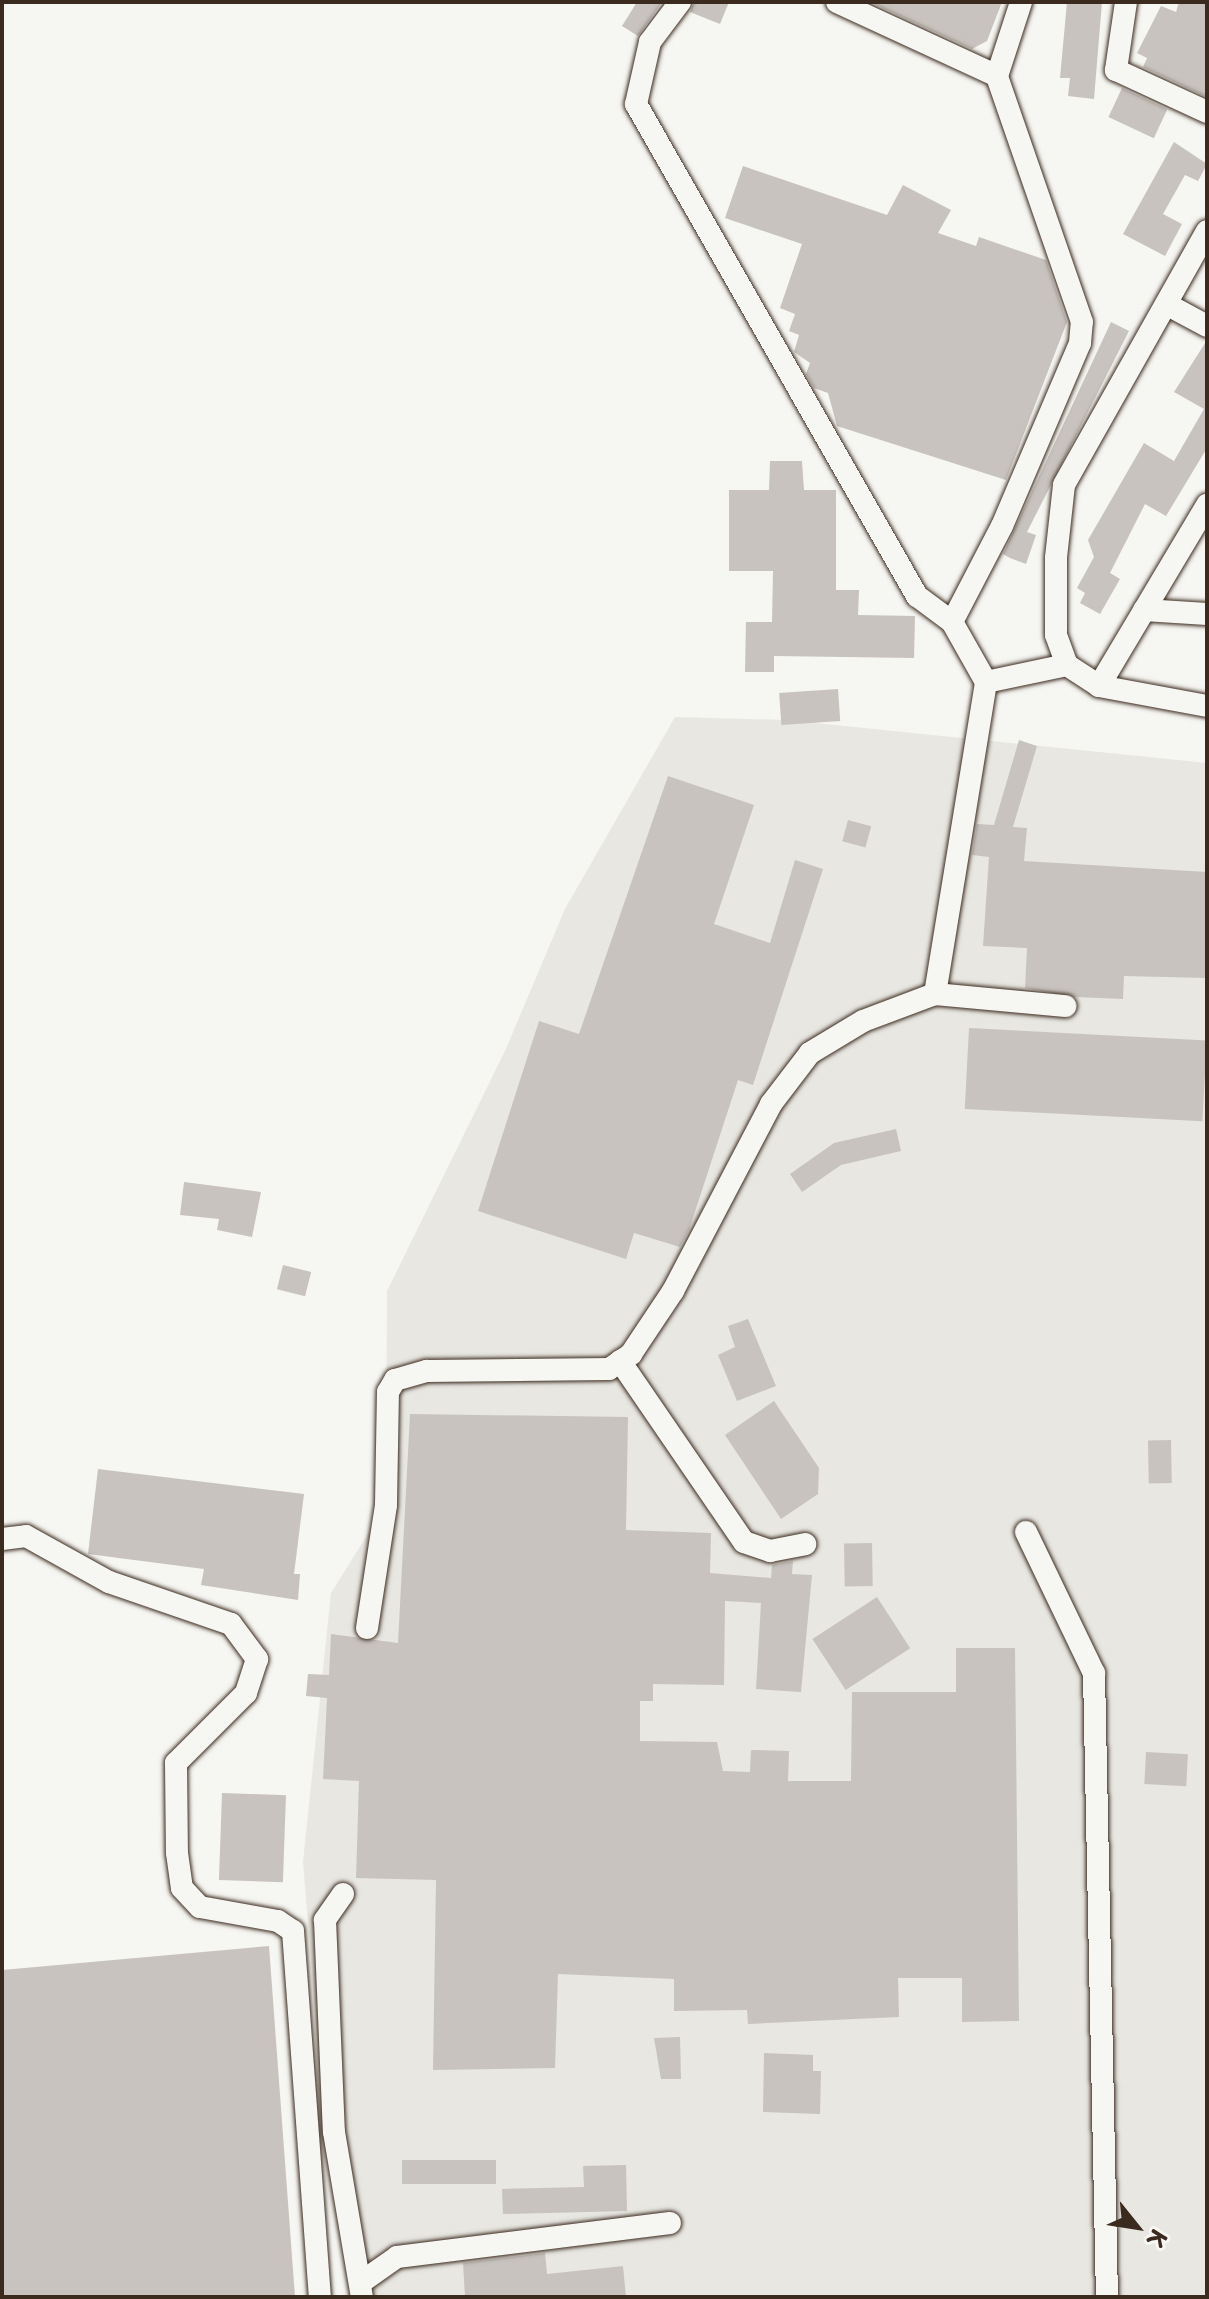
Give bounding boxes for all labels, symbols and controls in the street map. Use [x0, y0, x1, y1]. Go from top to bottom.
north arrow [1097, 2187, 1177, 2267]
text: K [1140, 2224, 1177, 2254]

